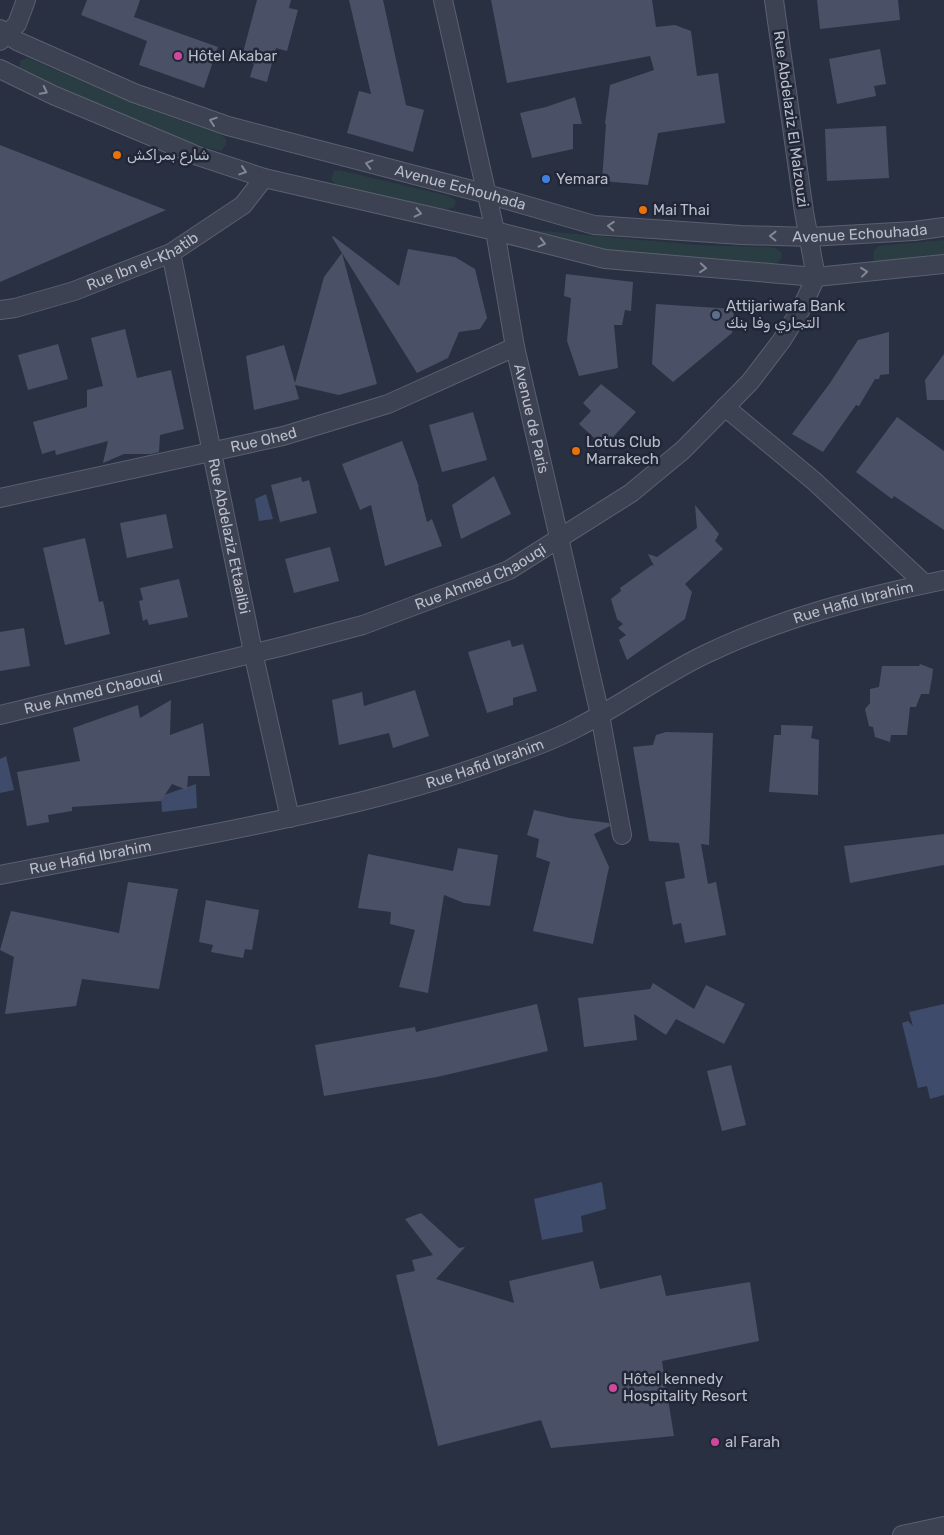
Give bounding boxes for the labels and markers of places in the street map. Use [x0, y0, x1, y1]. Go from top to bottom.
place label: Hôtel Akabar [188, 47, 278, 65]
marker: Hôtel Akabar [172, 50, 184, 62]
place label: شارع بمراكش [127, 146, 210, 166]
marker: شارع بمراكش [111, 149, 123, 161]
place label: Yemara [556, 170, 608, 188]
marker: Yemara [540, 173, 552, 185]
place label: Mai Thai [653, 201, 710, 219]
marker: Mai Thai [637, 204, 649, 216]
place label: Attijariwafa Bank التجاري وفا بنك [726, 297, 845, 333]
marker: Attijariwafa Bank التجاري وفا بنك [710, 309, 722, 321]
place label: Lotus Club Marrakech [586, 433, 661, 468]
marker: Lotus Club Marrakech [570, 445, 582, 457]
place label: Hôtel kennedy Hospitality Resort [623, 1370, 747, 1405]
marker: Hôtel kennedy Hospitality Resort [607, 1382, 619, 1394]
place label: al Farah [725, 1433, 780, 1451]
marker: al Farah [709, 1436, 721, 1448]

